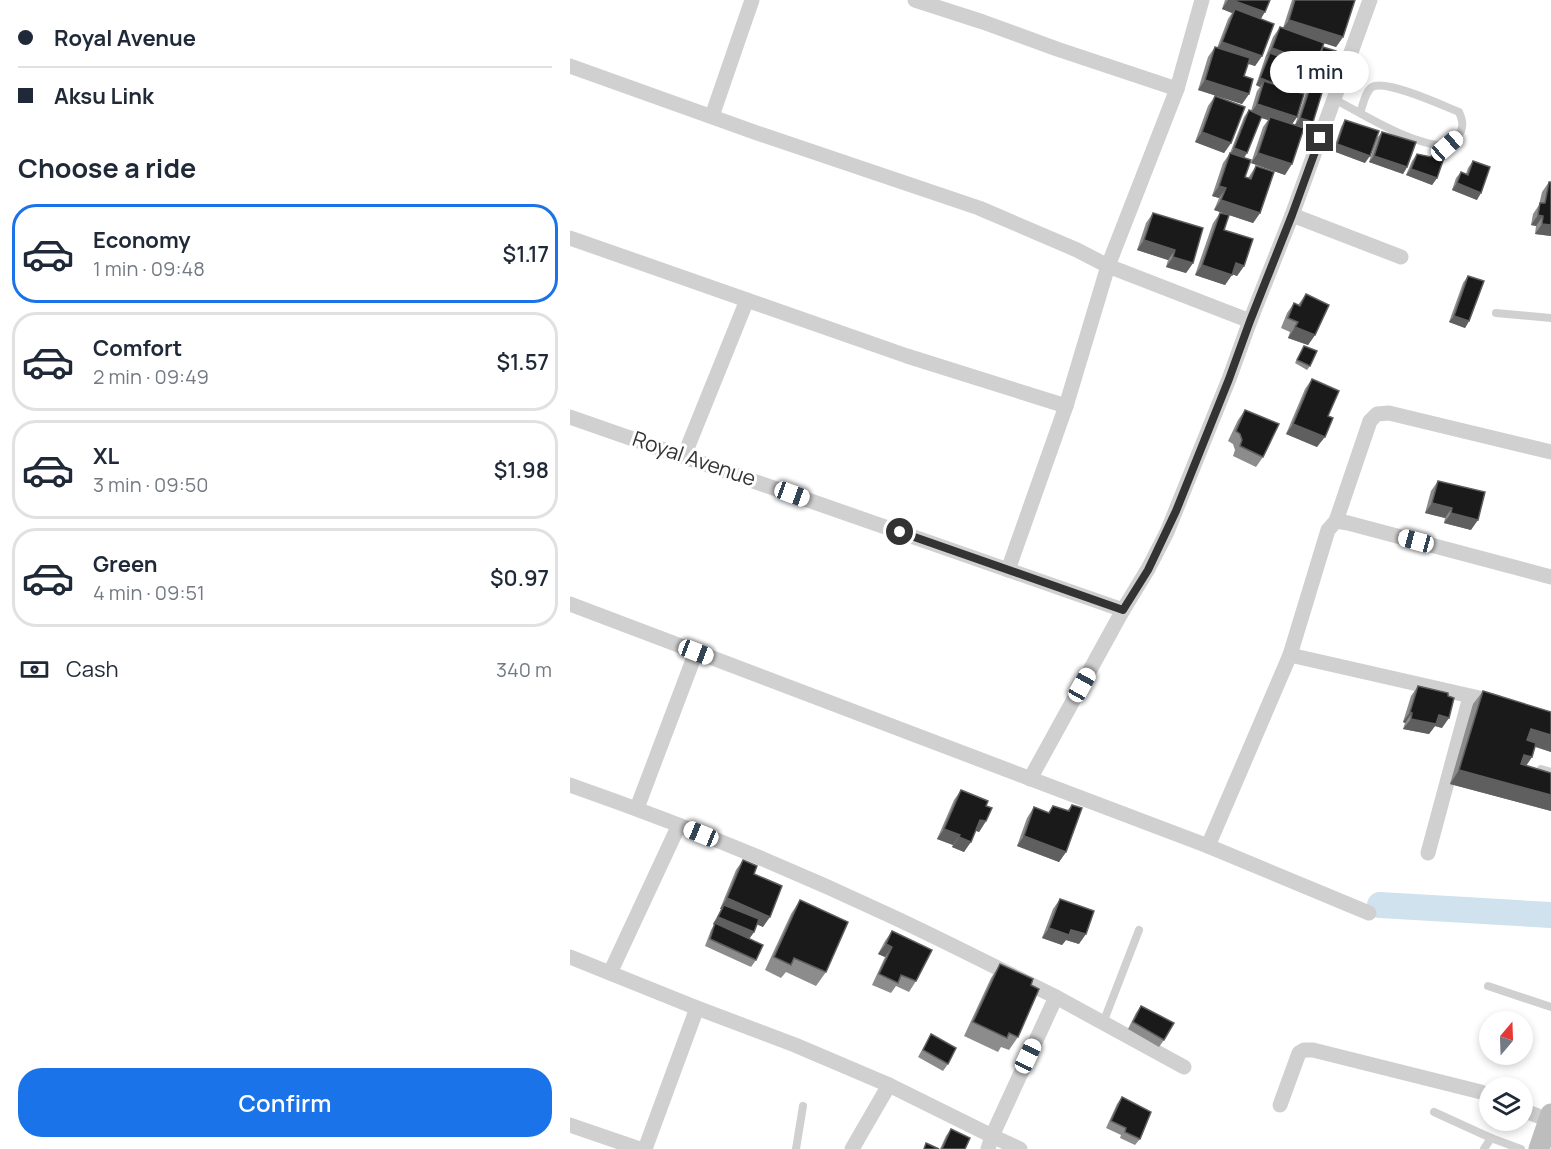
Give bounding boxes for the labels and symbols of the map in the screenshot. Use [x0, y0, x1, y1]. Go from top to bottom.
callout: 1 min [1270, 51, 1370, 93]
route end [1306, 124, 1333, 151]
car [1428, 127, 1466, 165]
street label: Royal Avenue [629, 424, 760, 492]
car [772, 479, 812, 509]
route start [886, 518, 913, 545]
car [1396, 528, 1436, 554]
car [676, 637, 716, 667]
car [1065, 665, 1099, 705]
car [681, 819, 721, 849]
north arrow [1479, 1011, 1533, 1065]
car [1012, 1036, 1044, 1076]

